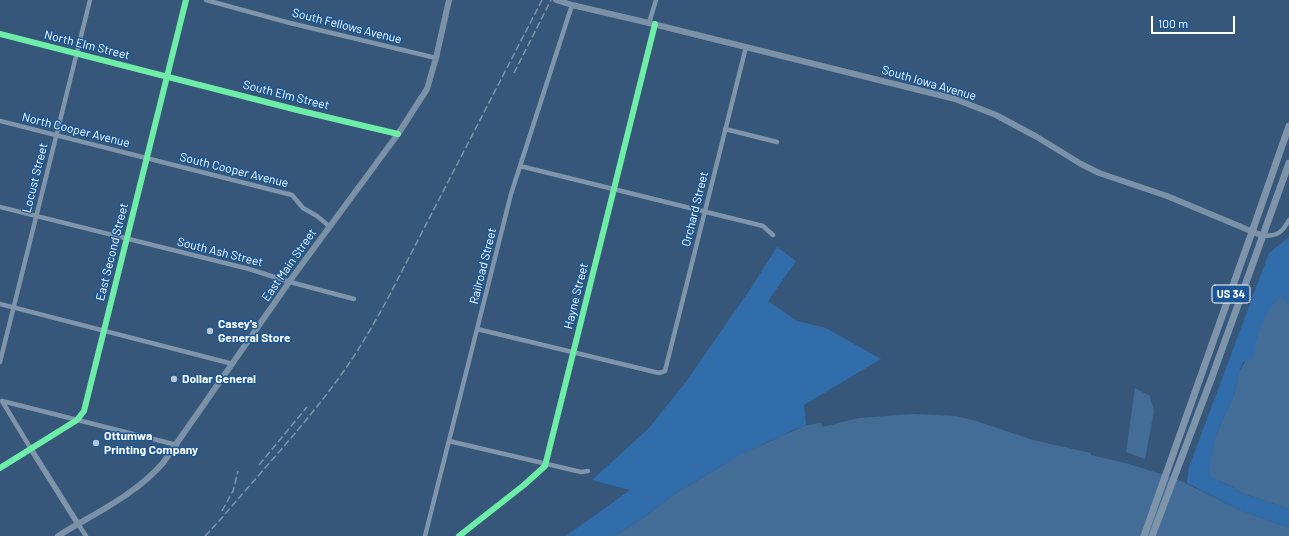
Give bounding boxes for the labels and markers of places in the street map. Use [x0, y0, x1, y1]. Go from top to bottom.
place label: Casey's General Store [218, 317, 290, 345]
marker: Casey's General Store [205, 326, 215, 336]
place label: Dollar General [182, 372, 256, 386]
marker: Dollar General [169, 374, 179, 384]
place label: Ottumwa Printing Company [104, 429, 198, 457]
marker: Ottumwa Printing Company [91, 438, 101, 448]

